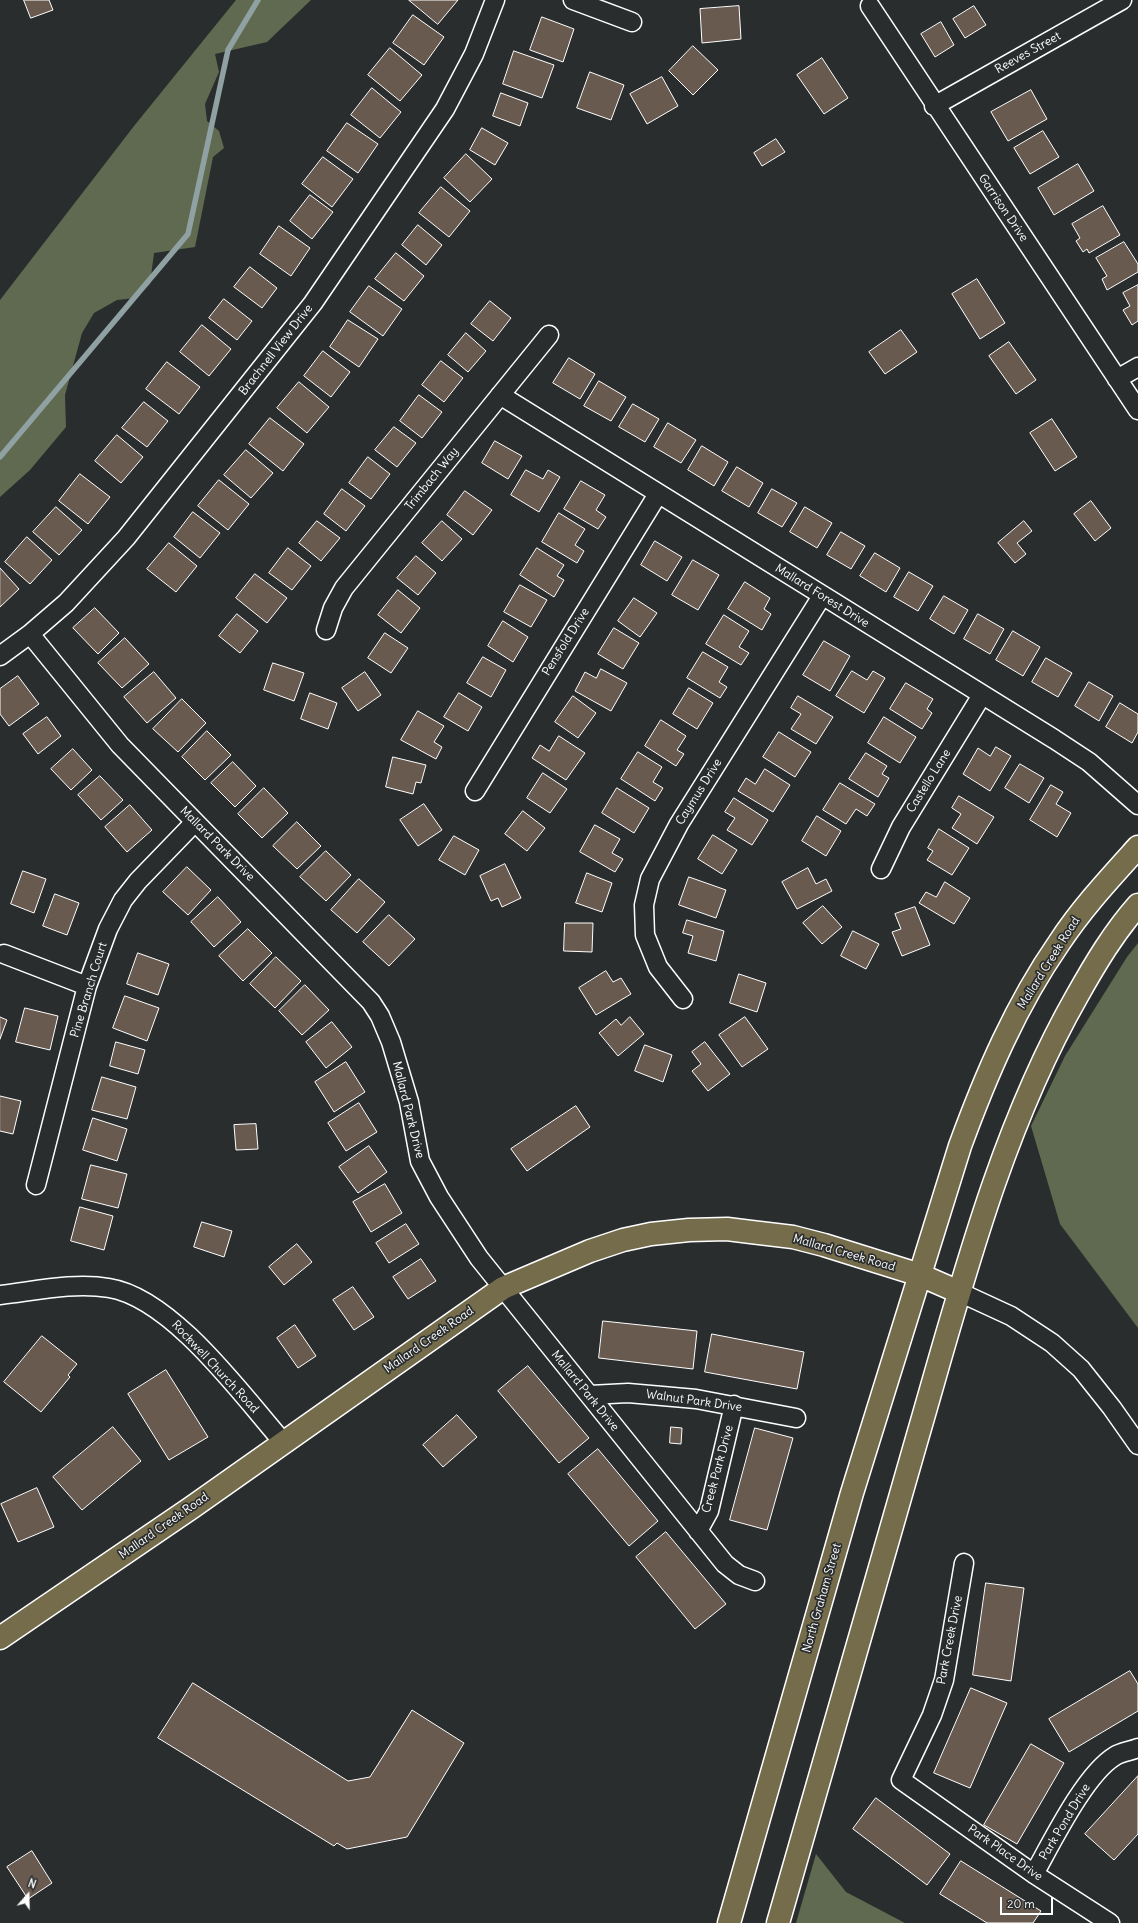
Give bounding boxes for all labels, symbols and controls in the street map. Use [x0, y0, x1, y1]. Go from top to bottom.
street label: Reeves Street [993, 29, 1063, 77]
street label: Garrison Drive [975, 171, 1031, 245]
street label: Brachnell View Drive [236, 302, 316, 398]
street label: Trimbach Way [402, 445, 462, 513]
street label: Mallard Forest Drive [772, 561, 872, 631]
street label: Pensfold Drive [539, 605, 593, 679]
street label: Castello Lane [904, 747, 954, 815]
street label: Caymus Drive [673, 756, 725, 828]
street label: Mallard Park Drive [177, 804, 257, 884]
street label: Mallard Creek Road [1015, 914, 1083, 1012]
street label: Pine Branch Court [68, 941, 110, 1039]
street label: Mallard Park Drive [389, 1060, 427, 1160]
street label: Mallard Creek Road [791, 1231, 897, 1275]
street label: Mallard Creek Road [382, 1304, 476, 1376]
street label: Rockwell Church Road [168, 1318, 262, 1416]
street label: Mallard Park Drive [548, 1348, 622, 1434]
street label: Walnut Park Drive [645, 1387, 743, 1415]
street label: Creek Park Drive [699, 1424, 737, 1514]
street label: Mallard Creek Road [117, 1490, 211, 1562]
street label: North Graham Street [799, 1542, 845, 1654]
street label: Park Creek Drive [934, 1594, 966, 1686]
street label: Park Pond Drive [1037, 1781, 1093, 1863]
street label: Park Place Drive [965, 1822, 1045, 1884]
north arrow [8, 1875, 48, 1915]
text: N [26, 1876, 38, 1892]
scale bar [1002, 1889, 1055, 1915]
text: 20 m [1007, 1896, 1035, 1911]

